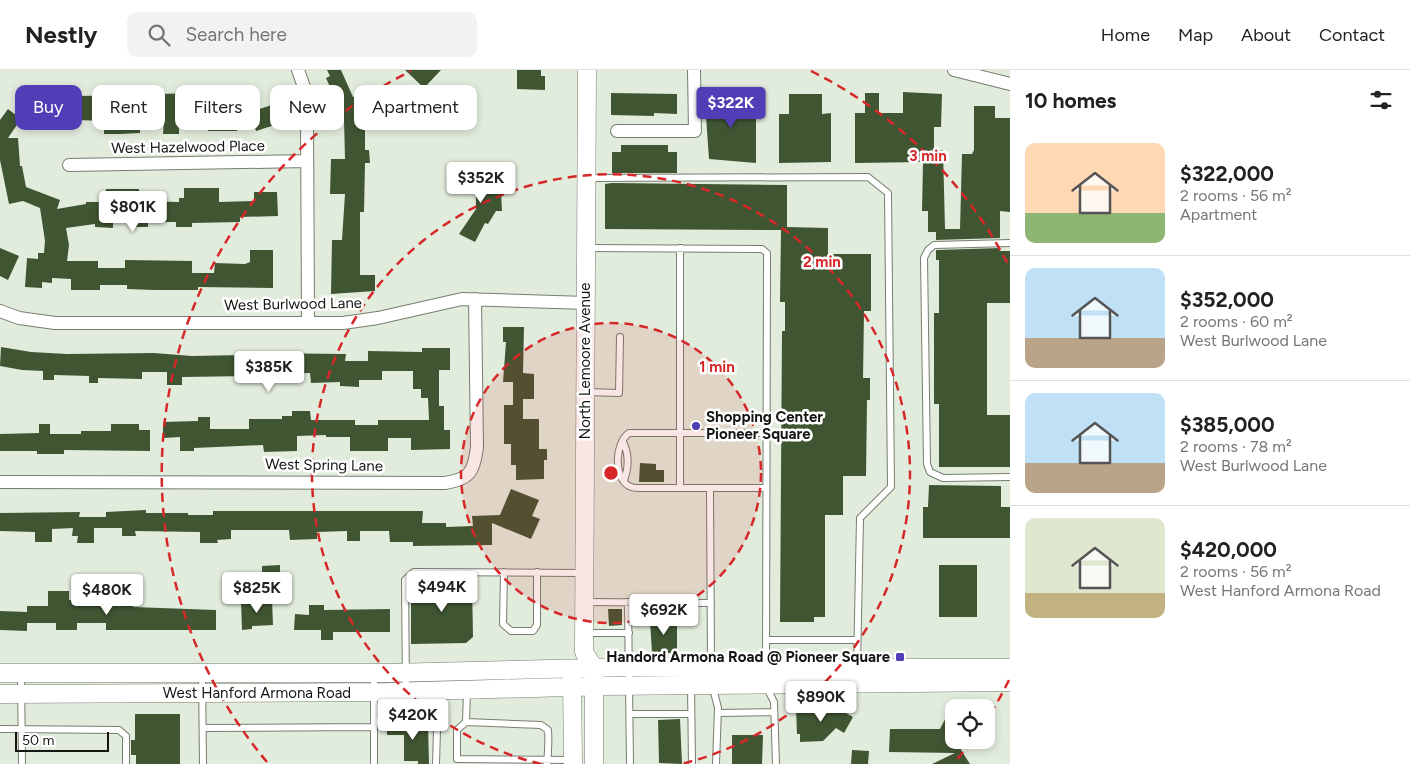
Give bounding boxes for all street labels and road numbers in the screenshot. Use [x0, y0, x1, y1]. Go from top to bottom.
street label: West Hazelwood Place [111, 137, 265, 157]
street label: North Lemoore Avenue [576, 283, 594, 439]
street label: West Burlwood Lane [224, 294, 362, 314]
street label: West Spring Lane [265, 455, 383, 475]
street label: West Hanford Armona Road [163, 684, 351, 702]

